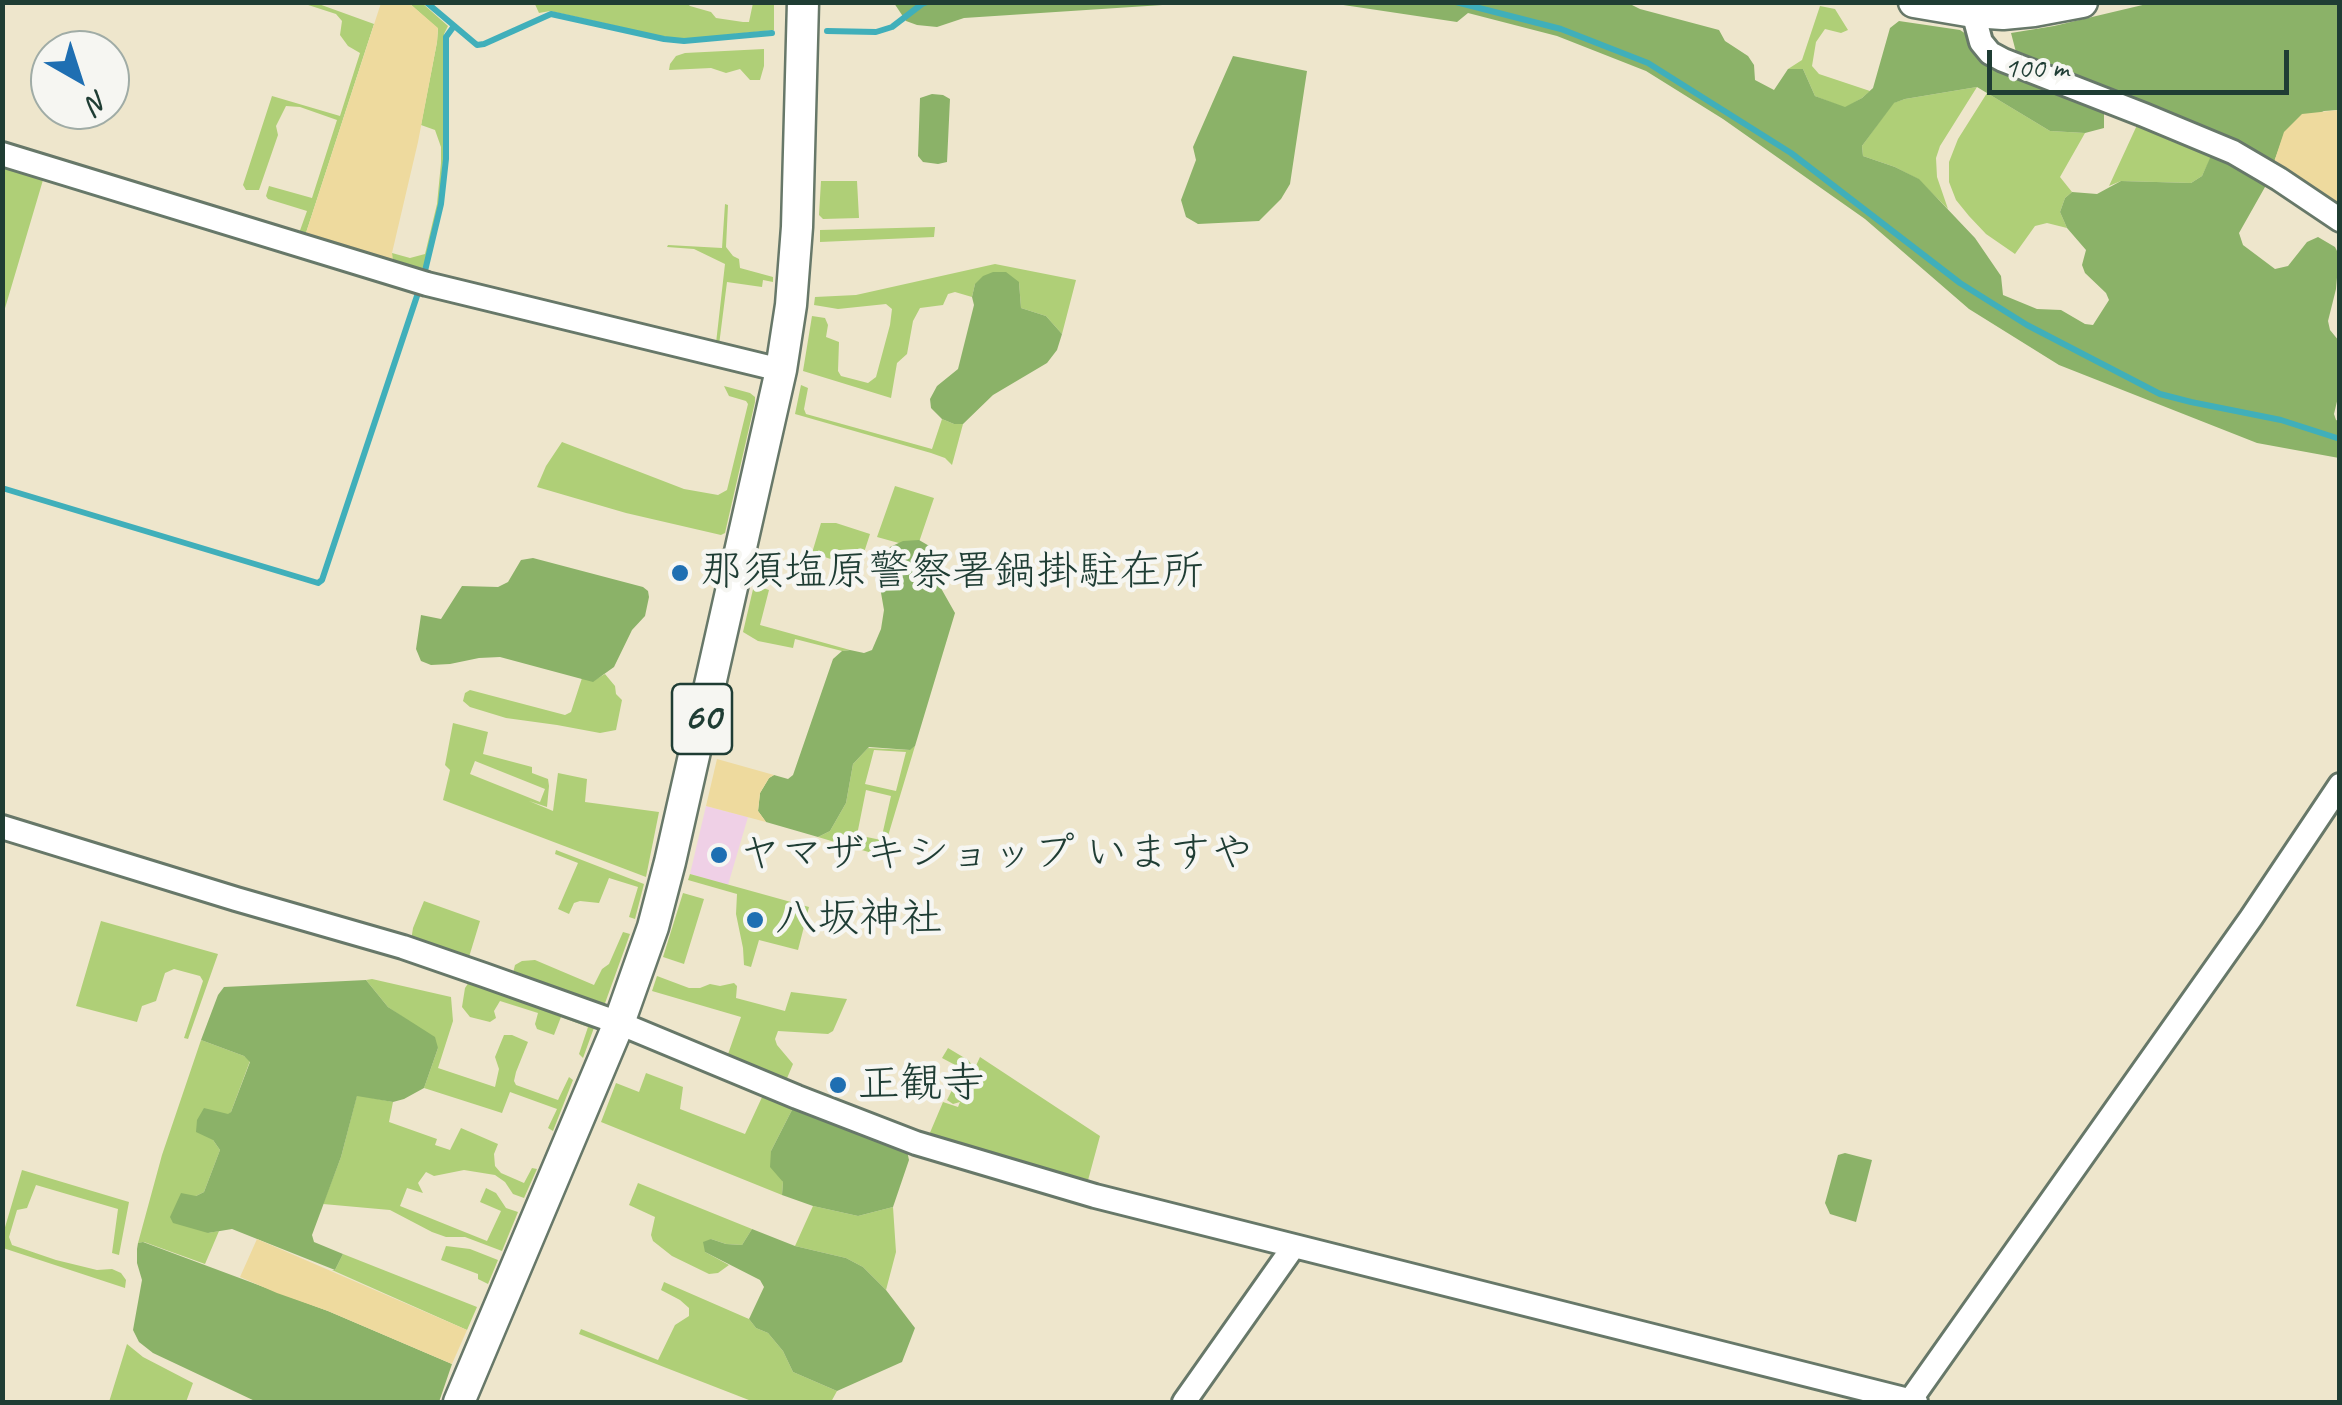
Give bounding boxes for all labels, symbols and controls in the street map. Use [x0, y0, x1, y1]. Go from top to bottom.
north arrow [30, 30, 130, 130]
scale bar [1992, 30, 2294, 92]
text: 100 m [2004, 48, 2069, 86]
text: N [80, 83, 116, 121]
place label: 那須塩原警察署鍋掛駐在所 [700, 548, 1204, 598]
marker: 那須塩原警察署鍋掛駐在所 [669, 562, 691, 584]
road number: 60 [672, 684, 732, 754]
place label: ヤマザキショップ いますや [739, 830, 1253, 880]
marker: ヤマザキショップ いますや [708, 844, 730, 866]
place label: 八坂神社 [775, 895, 943, 945]
marker: 八坂神社 [744, 909, 766, 931]
place label: 正観寺 [858, 1060, 984, 1110]
marker: 正観寺 [827, 1074, 849, 1096]

